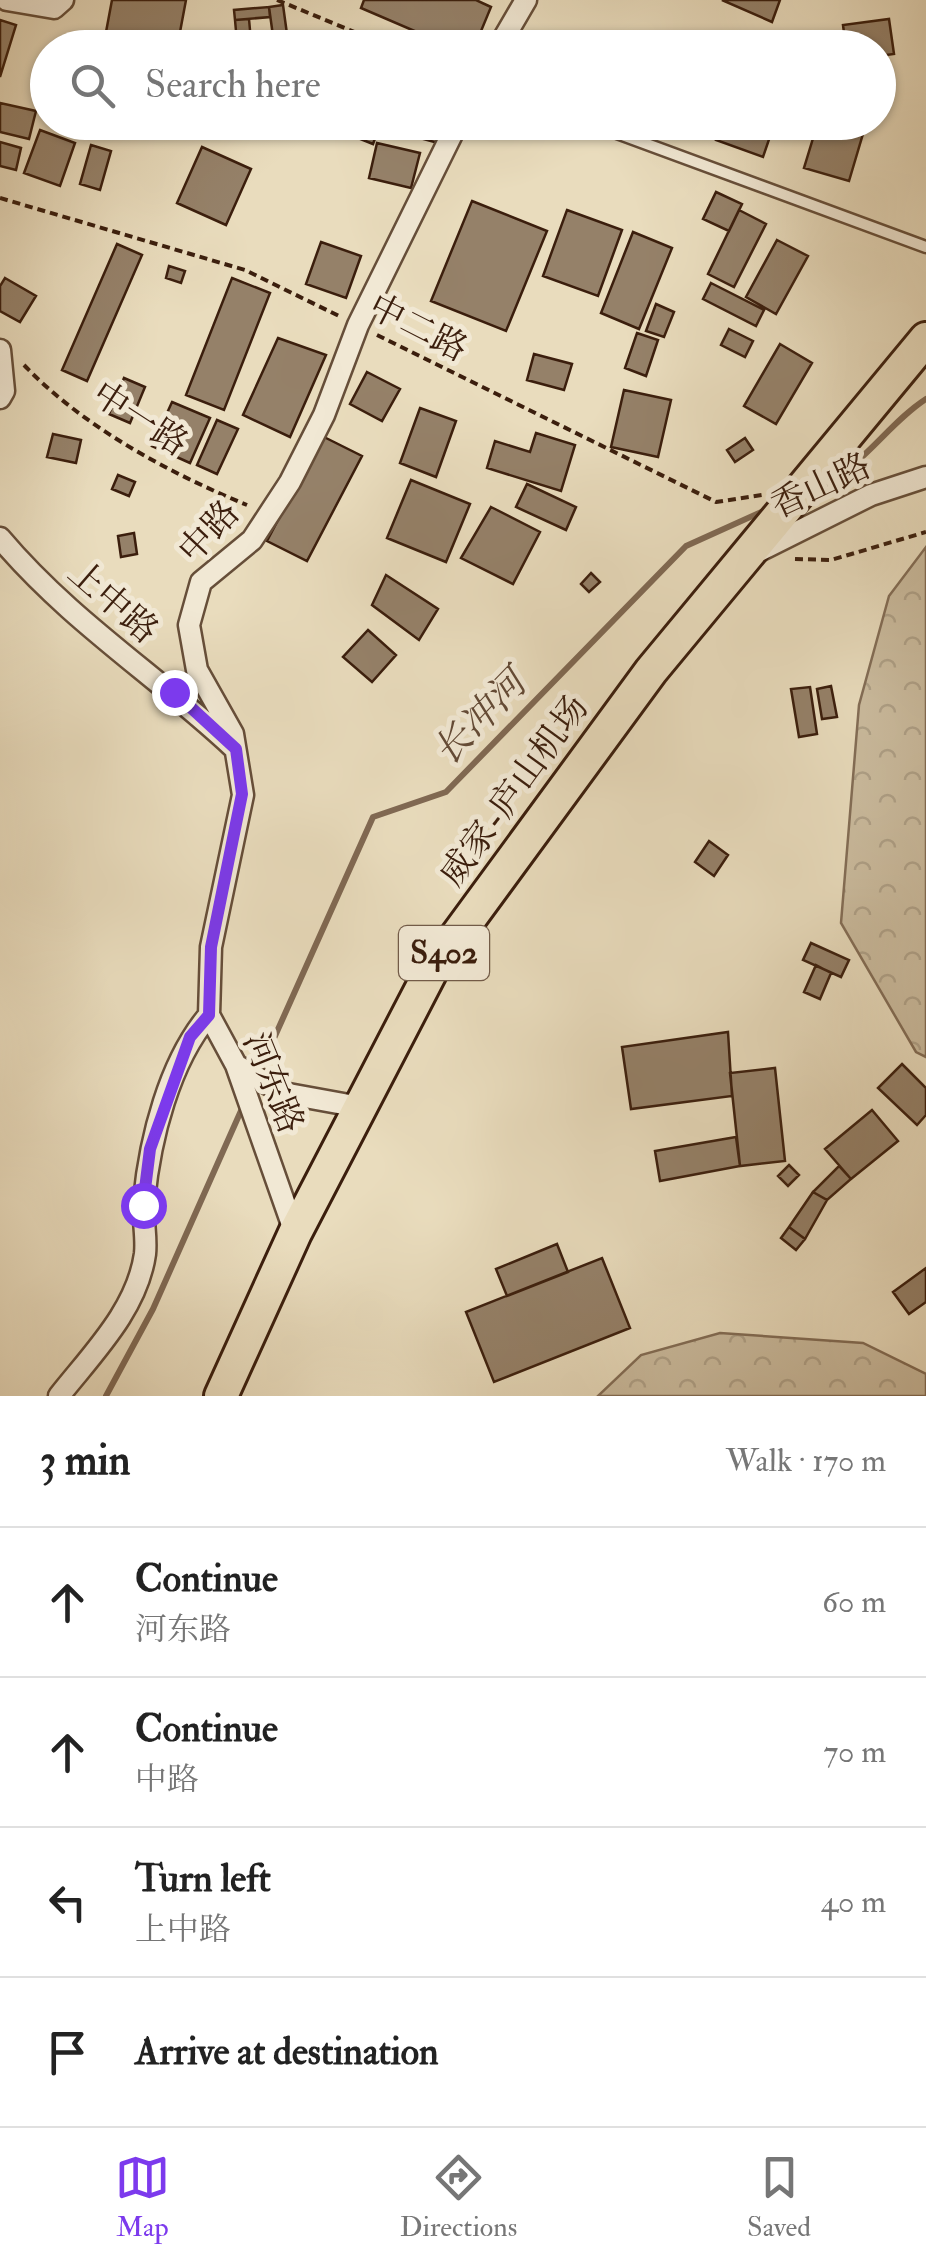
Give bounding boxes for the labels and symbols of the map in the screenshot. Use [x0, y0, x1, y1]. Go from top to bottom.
street label: 中二路 [361, 285, 475, 371]
street label: 中一路 [84, 372, 196, 466]
street label: 香山路 [764, 444, 878, 528]
street label: 中路 [169, 491, 249, 573]
street label: 上中路 [59, 551, 167, 653]
water label: 长冲河 [423, 656, 541, 776]
route end [152, 670, 198, 716]
street label: 威家-庐山机场 [430, 687, 598, 895]
road number: S402 [399, 926, 489, 980]
street label: 河东路 [233, 1026, 313, 1140]
route start [121, 1183, 167, 1229]

